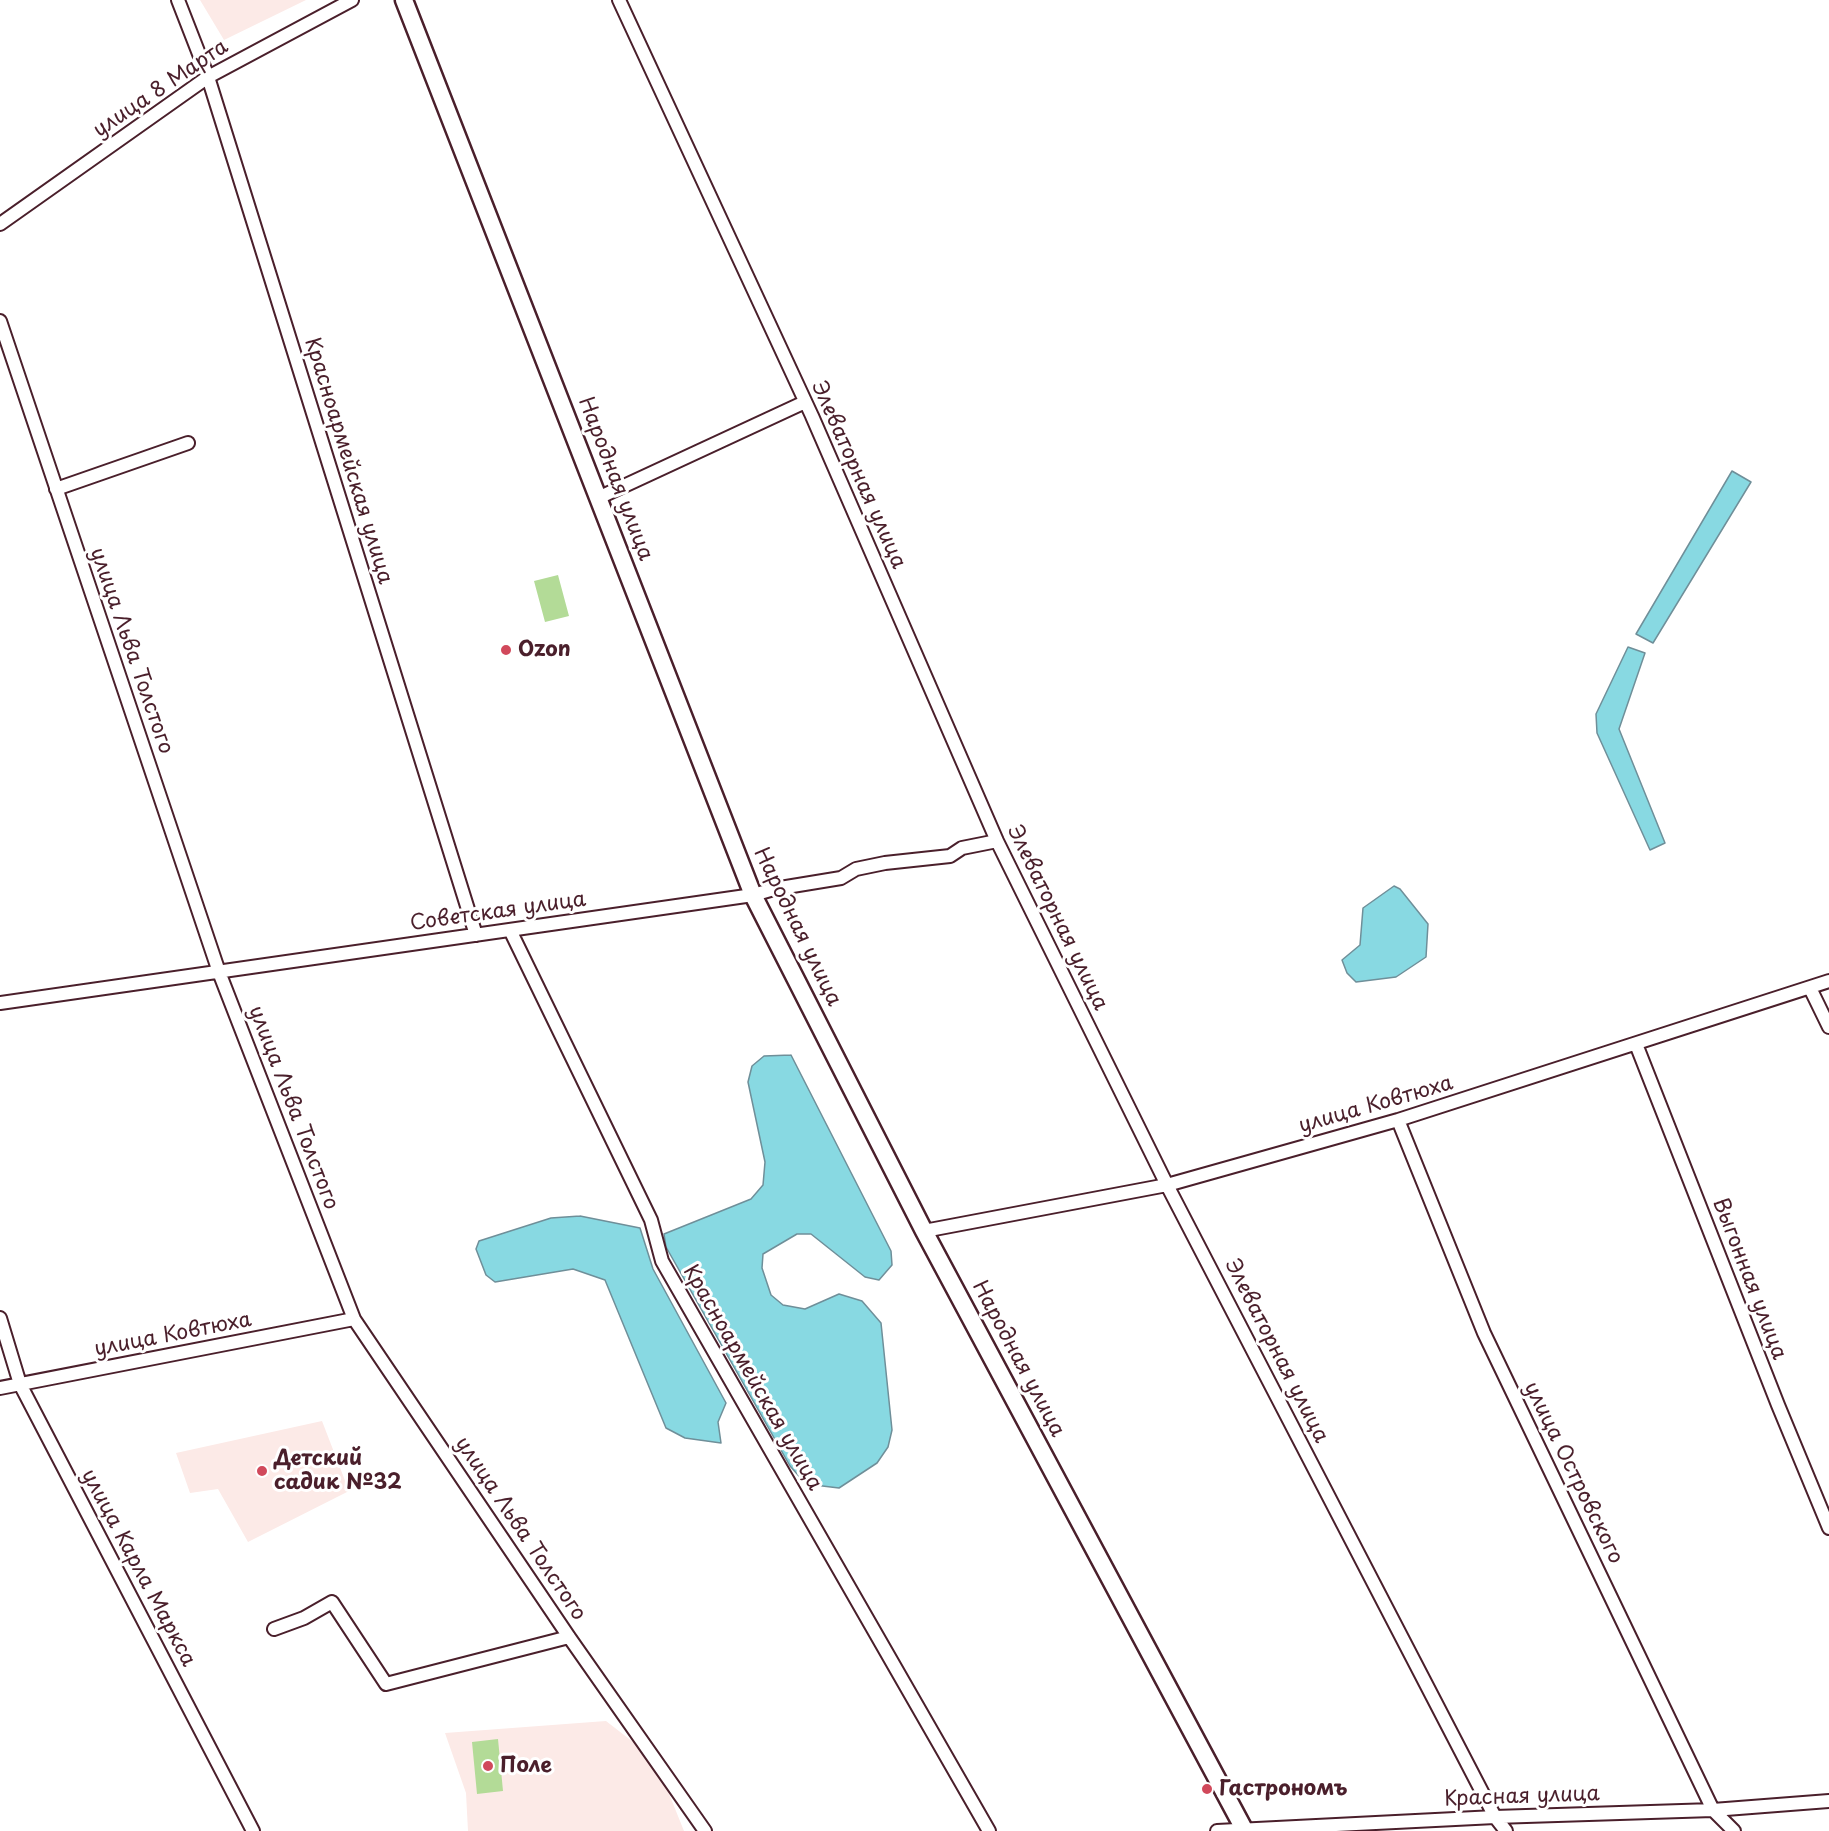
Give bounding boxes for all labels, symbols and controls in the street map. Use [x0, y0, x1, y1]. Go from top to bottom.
street label: улица 8 Марта [89, 35, 233, 143]
street label: Красноармейская улица [299, 335, 397, 587]
street label: Элеваторная улица [805, 377, 911, 573]
street label: Народная улица [572, 394, 658, 564]
street label: улица Льва Толстого [84, 545, 178, 757]
place label: Ozon [518, 637, 571, 663]
marker: Ozon [499, 643, 513, 657]
street label: Элеваторная улица [1001, 821, 1113, 1015]
street label: Народная улица [748, 844, 846, 1010]
street label: Советская улица [408, 887, 588, 937]
street label: улица Льва Толстого [242, 1003, 344, 1213]
street label: улица Ковтюха [1296, 1071, 1456, 1139]
street label: Выгонная улица [1707, 1195, 1791, 1363]
street label: Элеваторная улица [1219, 1255, 1333, 1447]
street label: Красноармейская улица [677, 1261, 827, 1495]
street label: Народная улица [966, 1277, 1070, 1441]
street label: улица Ковтюха [92, 1307, 254, 1363]
street label: улица Островского [1518, 1378, 1628, 1568]
street label: улица Льва Толстого [449, 1432, 591, 1626]
place label: Детский садик №32 [274, 1446, 402, 1496]
marker: Детский садик №32 [255, 1464, 269, 1478]
street label: улица Карла Маркса [75, 1465, 201, 1671]
place label: Поле [500, 1753, 552, 1779]
marker: Поле [481, 1759, 495, 1773]
place label: Гастрономъ [1219, 1776, 1348, 1802]
marker: Гастрономъ [1200, 1782, 1214, 1796]
street label: Красная улица [1444, 1782, 1600, 1812]

